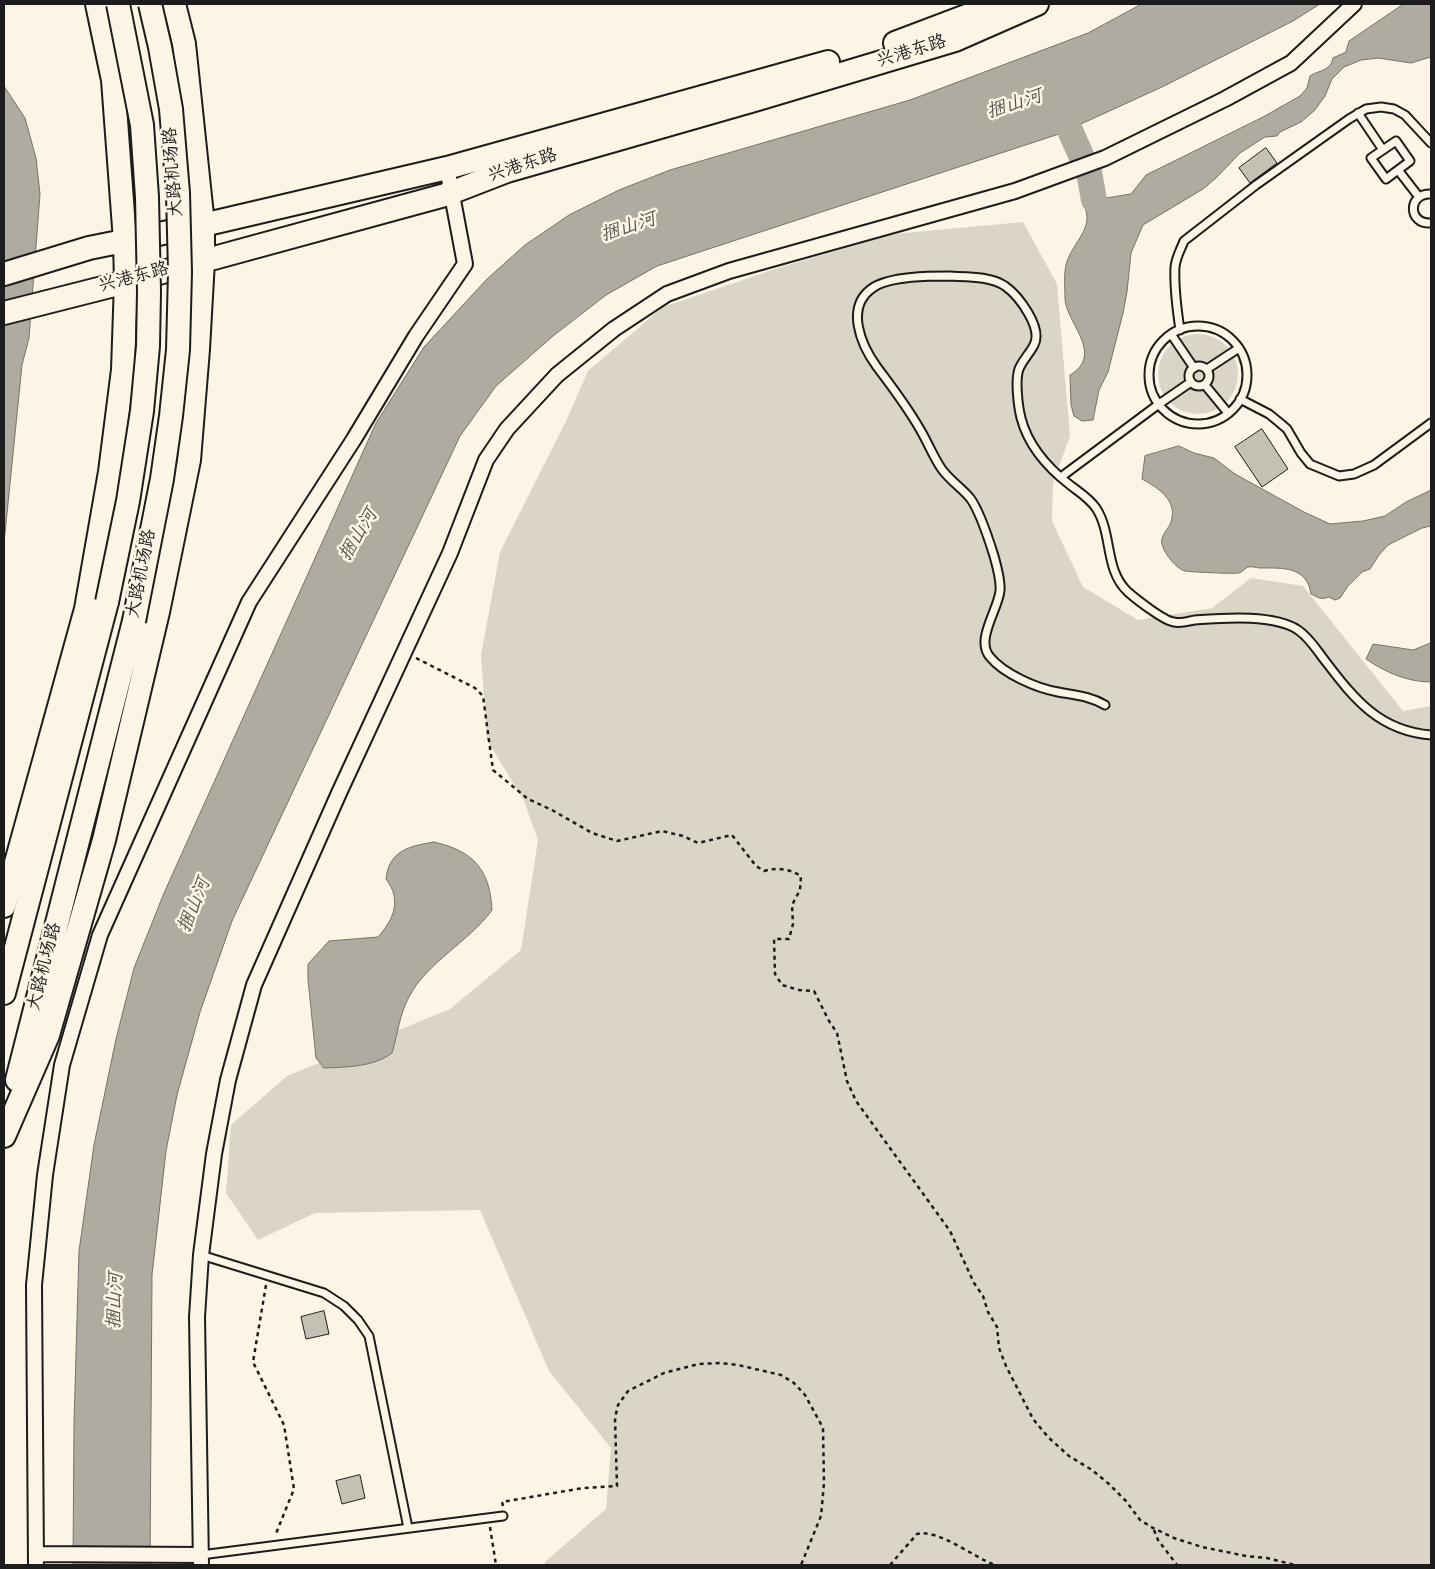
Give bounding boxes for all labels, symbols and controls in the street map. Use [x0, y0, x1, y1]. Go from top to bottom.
street label: 兴港东路 [874, 32, 950, 74]
water label: 捆山河 [984, 86, 1046, 126]
street label: 大路机场路 [161, 126, 189, 218]
street label: 兴港东路 [485, 146, 561, 188]
water label: 捆山河 [598, 209, 660, 249]
street label: 兴港东路 [96, 259, 172, 299]
water label: 捆山河 [336, 506, 384, 566]
street label: 大路机场路 [124, 528, 162, 620]
water label: 捆山河 [175, 875, 217, 937]
street label: 大路机场路 [25, 921, 67, 1013]
water label: 捆山河 [105, 1272, 129, 1330]

